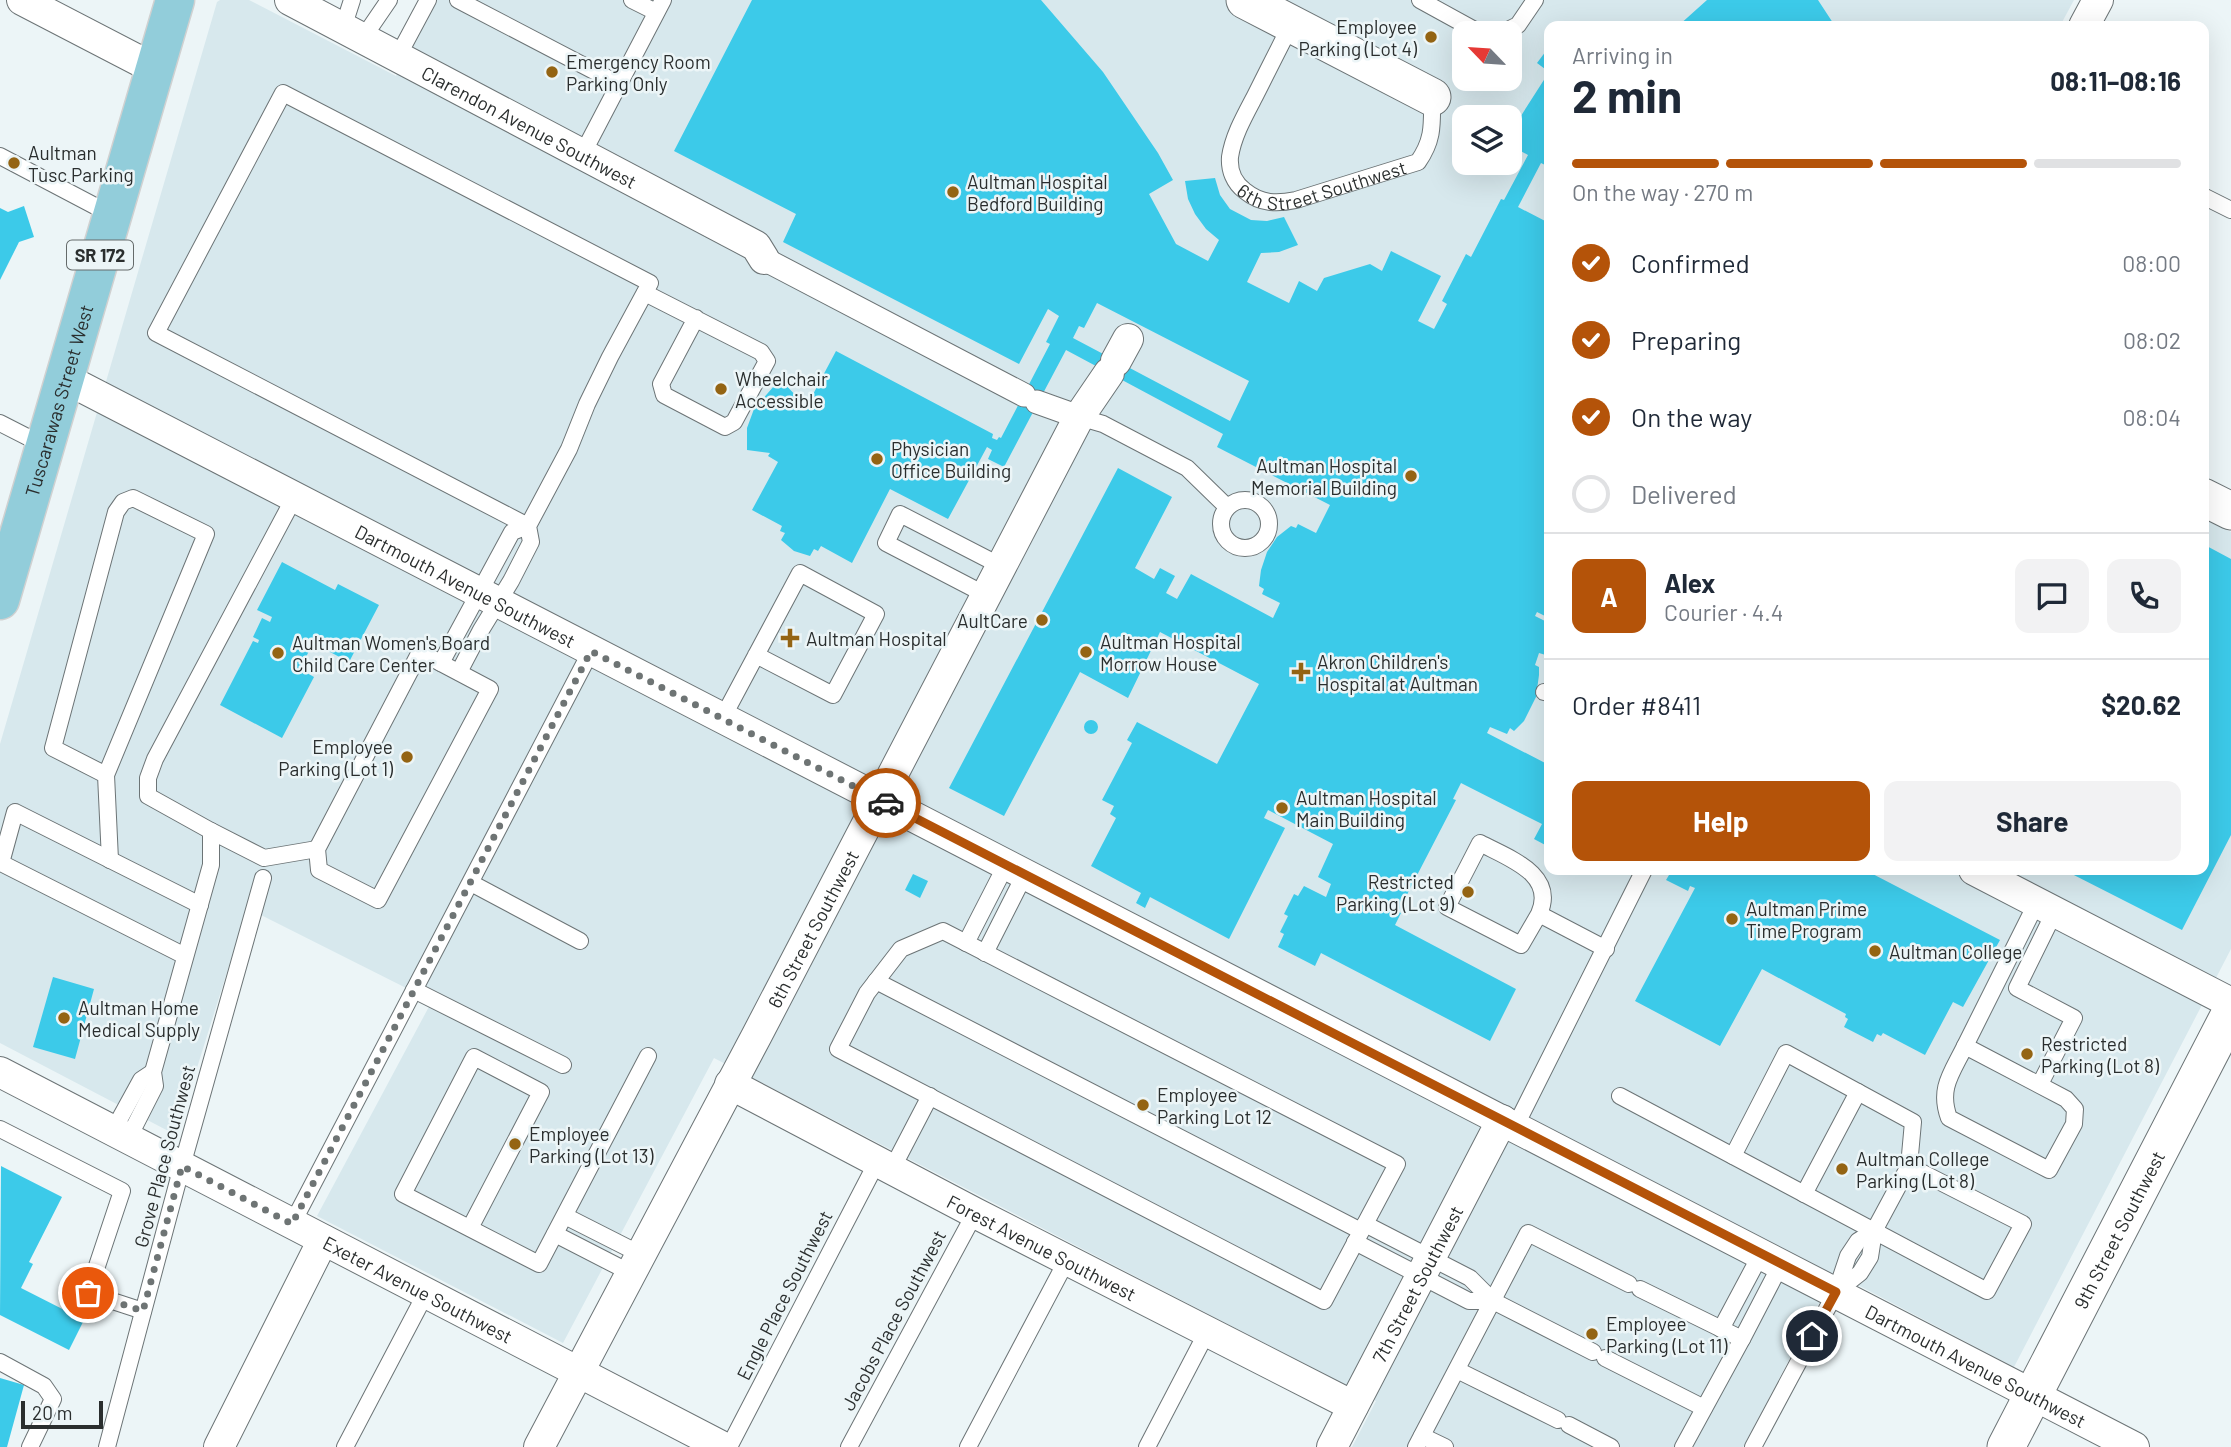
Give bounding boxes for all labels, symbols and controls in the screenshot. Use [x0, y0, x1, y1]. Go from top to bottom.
place label: Employee Parking (Lot 4) [1298, 15, 1418, 60]
north arrow [1452, 21, 1522, 91]
map controls [1452, 21, 1522, 175]
marker: Employee Parking (Lot 4) [1423, 29, 1439, 45]
text: Arriving in [1572, 41, 1673, 69]
place label: Emergency Room Parking Only [566, 50, 711, 95]
street label: Clarendon Avenue Southwest [418, 60, 641, 193]
marker: Emergency Room Parking Only [544, 64, 560, 80]
text: 08:11–08:16 [2050, 65, 2181, 96]
text: 2 min [1572, 67, 1682, 122]
button: layers [1452, 105, 1522, 175]
place label: Aultman Tusc Parking [28, 141, 134, 186]
marker: Aultman Tusc Parking [6, 155, 22, 171]
street label: 6th Street Southwest [1233, 155, 1409, 214]
place label: Aultman Hospital Bedford Building [967, 170, 1108, 215]
text: On the way · 270 m [1572, 178, 1753, 206]
marker: Aultman Hospital Bedford Building [945, 184, 961, 200]
road number: SR 172 [67, 241, 133, 270]
icon: check [1572, 244, 1610, 282]
text: Confirmed [1631, 247, 1750, 278]
text: 08:00 [2122, 249, 2181, 277]
street label: Tuscarawas Street West [19, 302, 97, 499]
icon: check [1572, 321, 1610, 359]
text: Preparing [1631, 324, 1741, 355]
text: 08:02 [2123, 326, 2181, 354]
place label: Wheelchair Accessible [735, 367, 828, 412]
marker: Wheelchair Accessible [713, 381, 729, 397]
icon: check [1572, 398, 1610, 436]
text: On the way [1631, 401, 1752, 432]
text: 08:04 [2123, 403, 2181, 431]
place label: Physician Office Building [891, 437, 1011, 482]
marker: Physician Office Building [869, 451, 885, 467]
place label: Aultman Hospital Memorial Building [1251, 454, 1397, 499]
marker: Aultman Hospital Memorial Building [1403, 468, 1419, 484]
text: Delivered [1631, 478, 1737, 509]
street label: Dartmouth Avenue Southwest [352, 519, 580, 652]
button: chat [2015, 559, 2089, 633]
button: phone [2107, 559, 2181, 633]
text: Alex [1664, 567, 1715, 598]
text: A [1600, 581, 1618, 612]
text: Courier · 4.4 [1664, 598, 1783, 626]
place label: AultCare [957, 609, 1028, 632]
marker: AultCare [1034, 612, 1050, 628]
place label: Aultman Hospital [806, 627, 947, 650]
marker: Aultman Hospital [780, 628, 800, 648]
place label: Aultman Hospital Morrow House [1100, 630, 1241, 675]
place label: Aultman Women's Board Child Care Center [292, 631, 490, 676]
marker: Aultman Hospital Morrow House [1078, 644, 1094, 660]
marker: Aultman Women's Board Child Care Center [270, 645, 286, 661]
place label: Akron Children's Hospital at Aultman [1317, 650, 1478, 695]
marker: Akron Children's Hospital at Aultman [1291, 662, 1311, 682]
text: Order #8411 [1572, 689, 1701, 720]
text: $20.62 [2101, 689, 2181, 720]
place label: Employee Parking (Lot 1) [278, 735, 394, 780]
marker: Employee Parking (Lot 1) [399, 749, 415, 765]
courier [851, 768, 921, 838]
button: Help [1572, 781, 1870, 861]
button: Share [1884, 781, 2181, 861]
icon: car [867, 784, 905, 822]
place label: Aultman Hospital Main Building [1296, 786, 1437, 831]
marker: Aultman Hospital Main Building [1274, 800, 1290, 816]
street label: 6th Street Southwest [762, 846, 863, 1011]
place label: Restricted Parking (Lot 9) [1336, 870, 1455, 915]
marker: Restricted Parking (Lot 9) [1460, 884, 1476, 900]
place label: Aultman Prime Time Program [1746, 897, 1867, 942]
marker: Aultman Prime Time Program [1724, 911, 1740, 927]
place label: Aultman College [1889, 940, 2023, 963]
marker: Aultman College [1867, 943, 1883, 959]
place label: Aultman Home Medical Supply [78, 996, 200, 1041]
marker: Aultman Home Medical Supply [56, 1010, 72, 1026]
place label: Restricted Parking (Lot 8) [2041, 1032, 2160, 1077]
marker: Restricted Parking (Lot 8) [2019, 1046, 2035, 1062]
street label: Grove Place Southwest [129, 1062, 199, 1250]
place label: Employee Parking Lot 12 [1157, 1083, 1272, 1128]
marker: Employee Parking Lot 12 [1135, 1097, 1151, 1113]
place label: Employee Parking (Lot 13) [529, 1122, 655, 1167]
marker: Employee Parking (Lot 13) [507, 1136, 523, 1152]
place label: Aultman College Parking (Lot 8) [1856, 1147, 1990, 1192]
street label: 9th Street Southwest [2068, 1147, 2169, 1312]
marker: Aultman College Parking (Lot 8) [1834, 1161, 1850, 1177]
street label: Forest Avenue Southwest [943, 1189, 1140, 1305]
street label: 7th Street Southwest [1367, 1201, 1467, 1366]
street label: Engle Place Southwest [731, 1206, 837, 1384]
street label: Jacobs Place Southwest [836, 1226, 950, 1414]
street label: Exeter Avenue Southwest [320, 1230, 517, 1347]
pin [58, 1263, 118, 1323]
icon: bag [69, 1274, 107, 1312]
street label: Dartmouth Avenue Southwest [1862, 1299, 2090, 1432]
pin [1782, 1306, 1842, 1366]
place label: Employee Parking (Lot 11) [1606, 1312, 1728, 1357]
icon: home [1793, 1317, 1831, 1355]
marker: Employee Parking (Lot 11) [1584, 1326, 1600, 1342]
scale bar [21, 1398, 103, 1430]
text: 20 m [32, 1401, 72, 1424]

